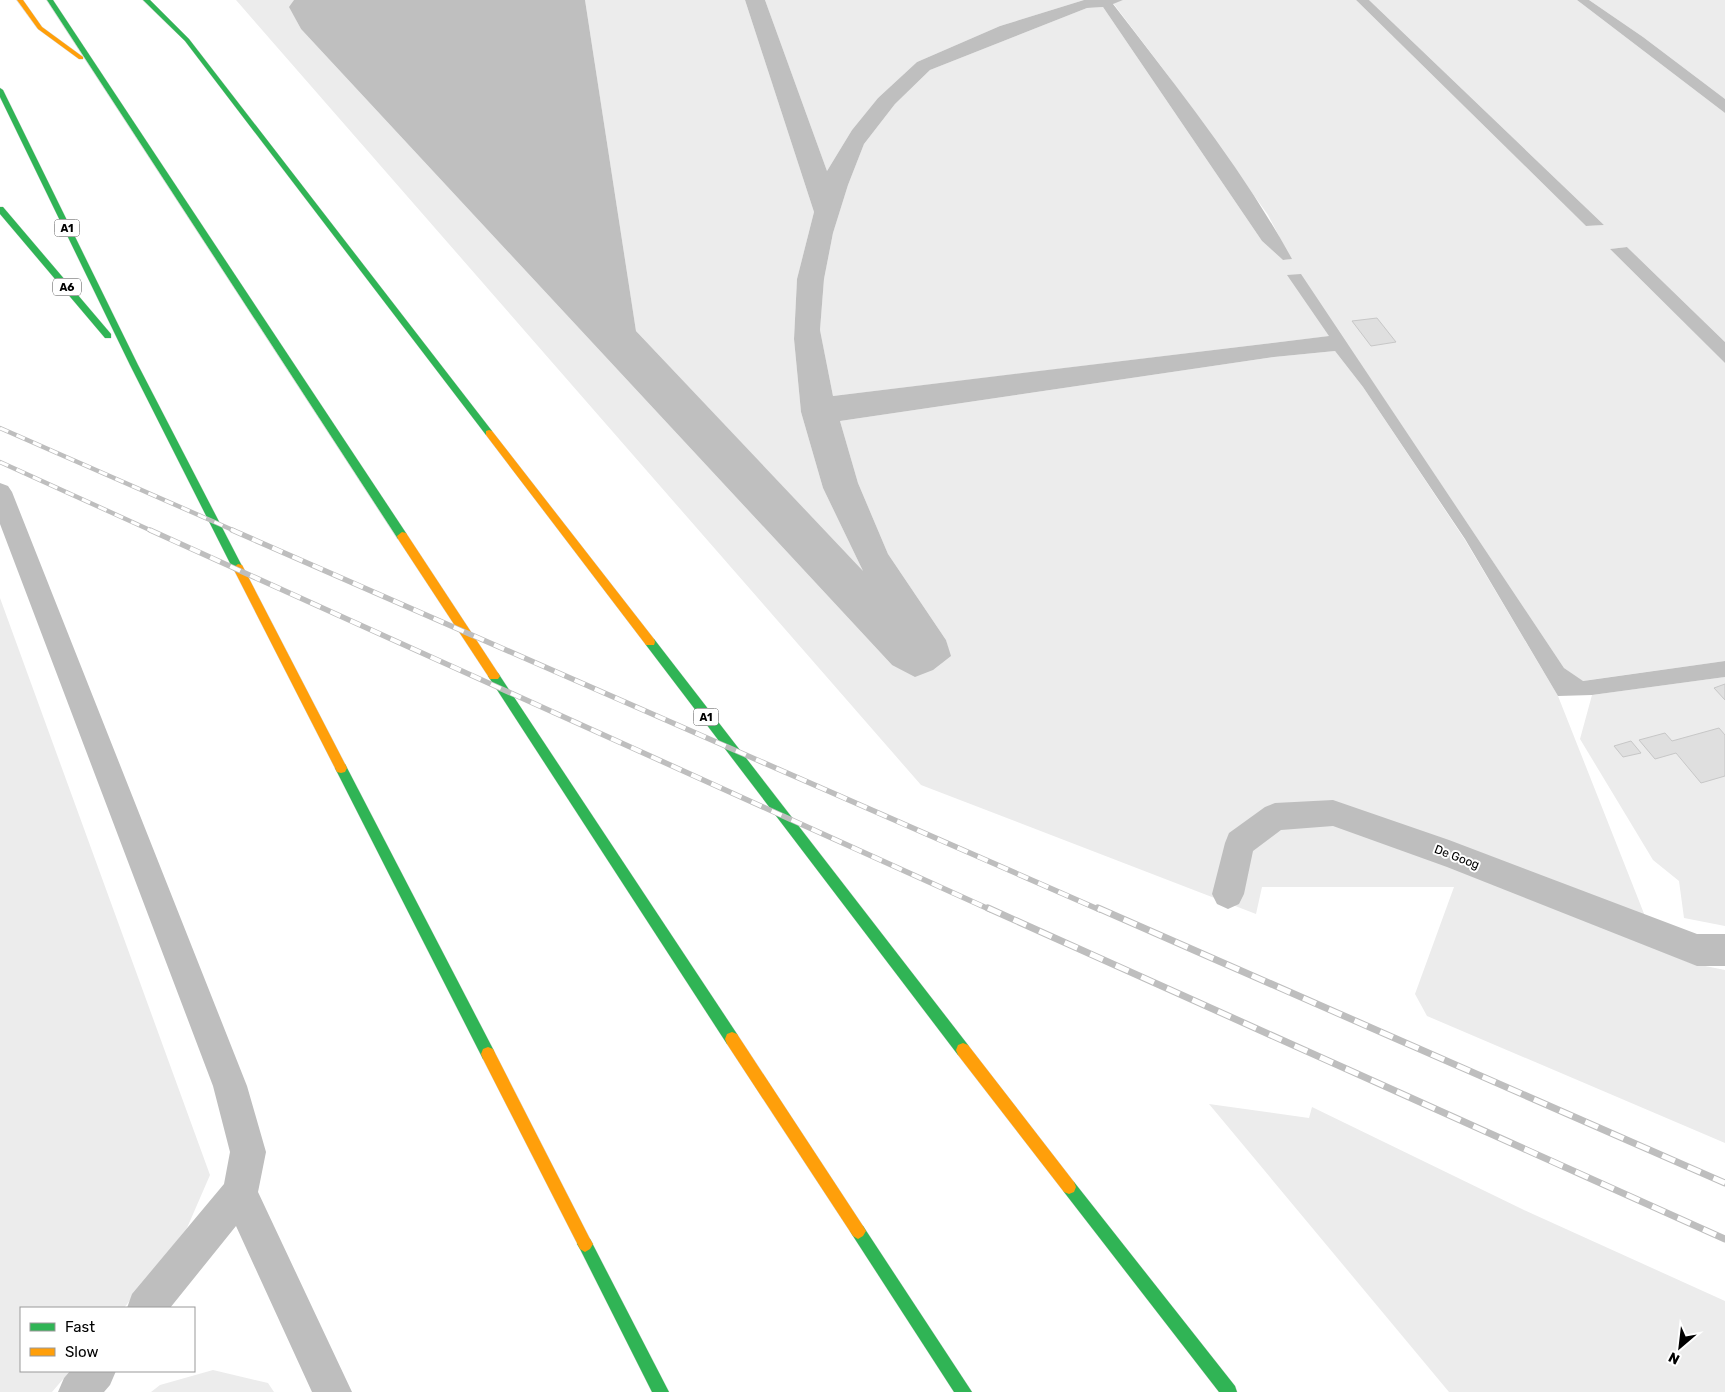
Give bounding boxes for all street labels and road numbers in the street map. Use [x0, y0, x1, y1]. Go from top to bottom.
road number: A1 [54, 220, 80, 237]
road number: A6 [53, 278, 81, 296]
road number: A1 [694, 709, 718, 726]
street label: De Goog [1433, 842, 1481, 872]

